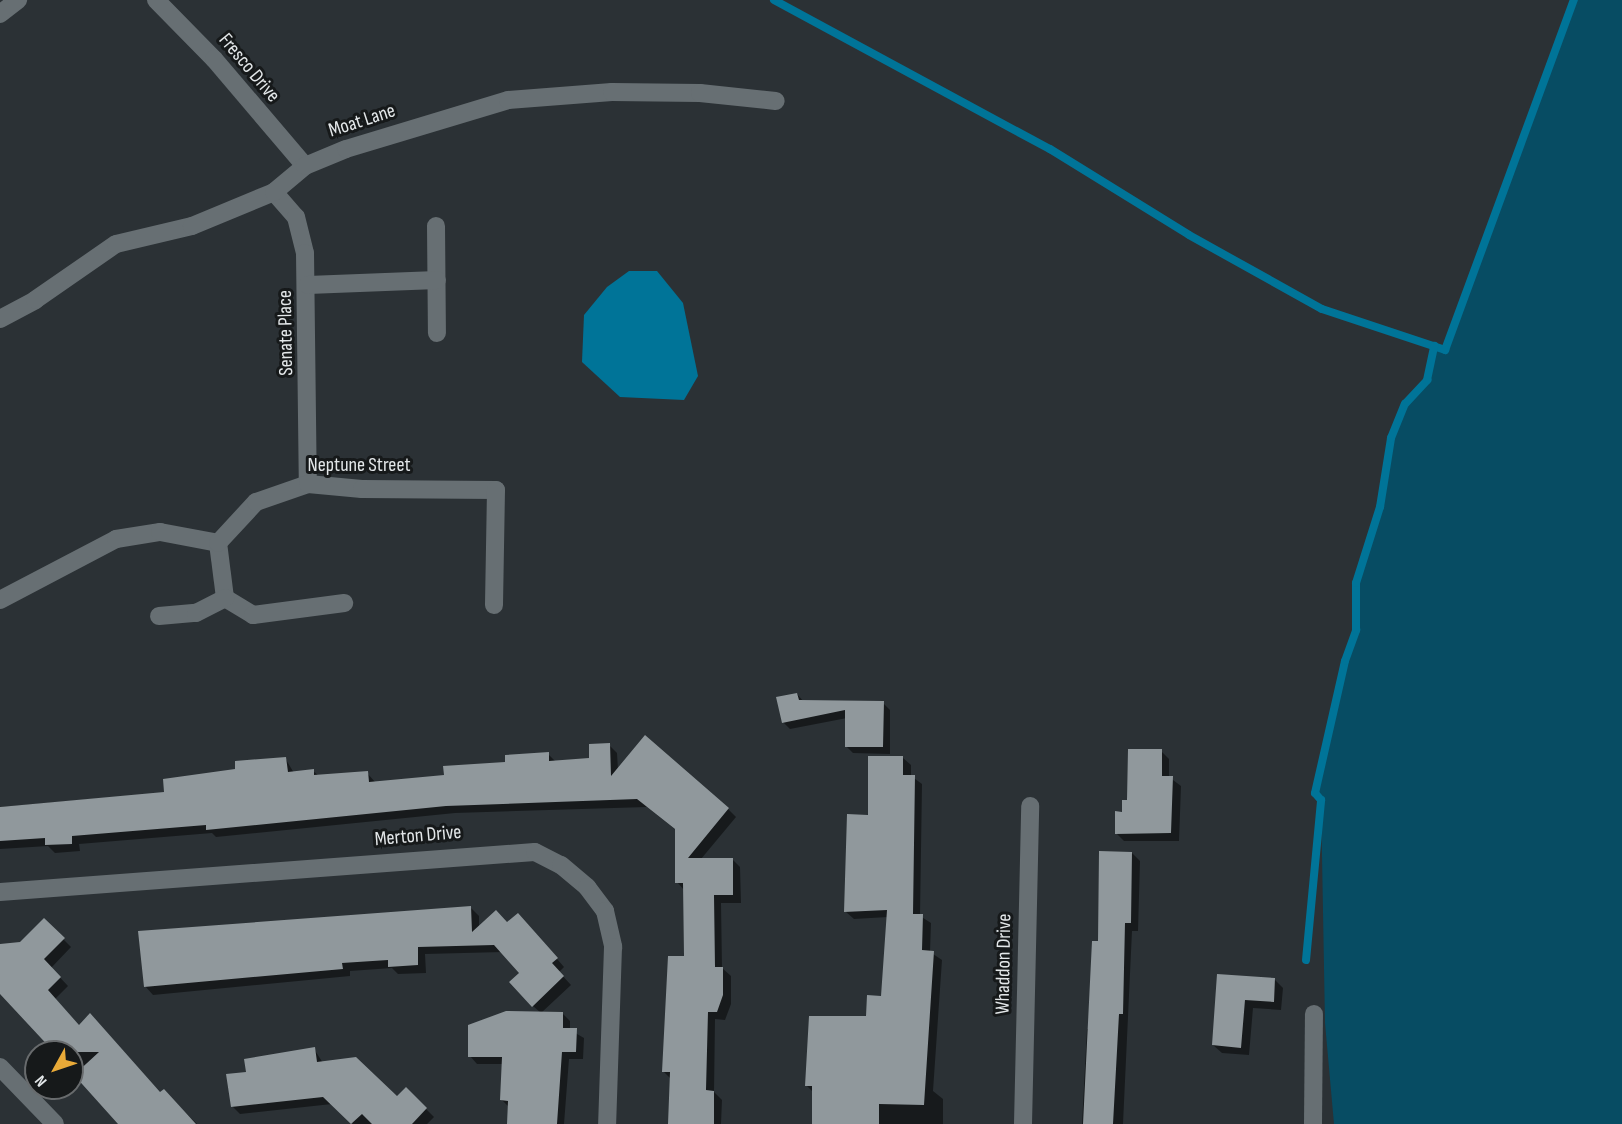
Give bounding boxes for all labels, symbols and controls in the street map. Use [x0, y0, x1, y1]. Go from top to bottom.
street label: Fresco Drive [213, 29, 285, 107]
street label: Moat Lane [326, 99, 398, 143]
street label: Senate Place [273, 290, 299, 376]
street label: Neptune Street [308, 453, 410, 477]
street label: Merton Drive [374, 820, 462, 852]
street label: Whaddon Drive [991, 913, 1017, 1015]
north arrow [24, 1040, 84, 1100]
text: N [31, 1071, 51, 1090]

